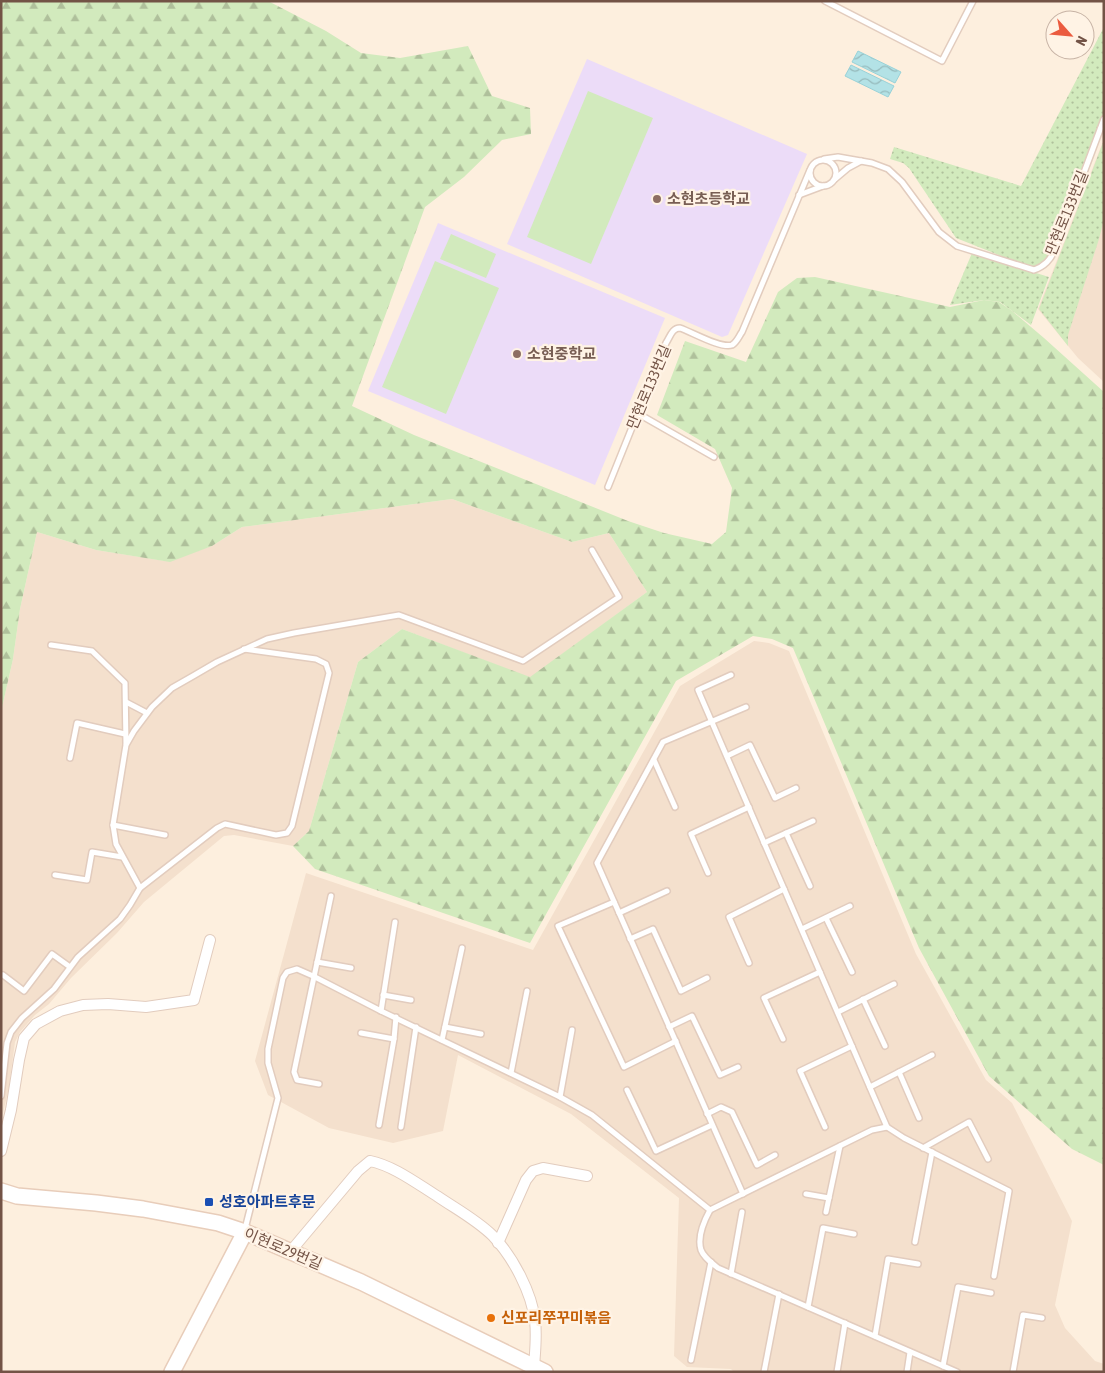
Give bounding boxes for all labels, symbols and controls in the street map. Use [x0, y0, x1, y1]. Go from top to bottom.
north arrow [1045, 10, 1095, 60]
text: N [1073, 34, 1091, 48]
street label: 만현로133번길 [1042, 168, 1091, 258]
place label: 소현초등학교 [667, 190, 750, 207]
marker: 소현초등학교 [651, 193, 663, 205]
street label: 만현로133번길 [623, 342, 674, 432]
place label: 소현중학교 [527, 345, 596, 362]
marker: 소현중학교 [511, 348, 523, 360]
place label: 성호아파트후문 [219, 1193, 316, 1210]
marker: 성호아파트후문 [203, 1196, 215, 1208]
street label: 이현로29번길 [242, 1224, 325, 1273]
place label: 신포리쭈꾸미볶음 [501, 1309, 612, 1326]
marker: 신포리쭈꾸미볶음 [485, 1312, 497, 1324]

